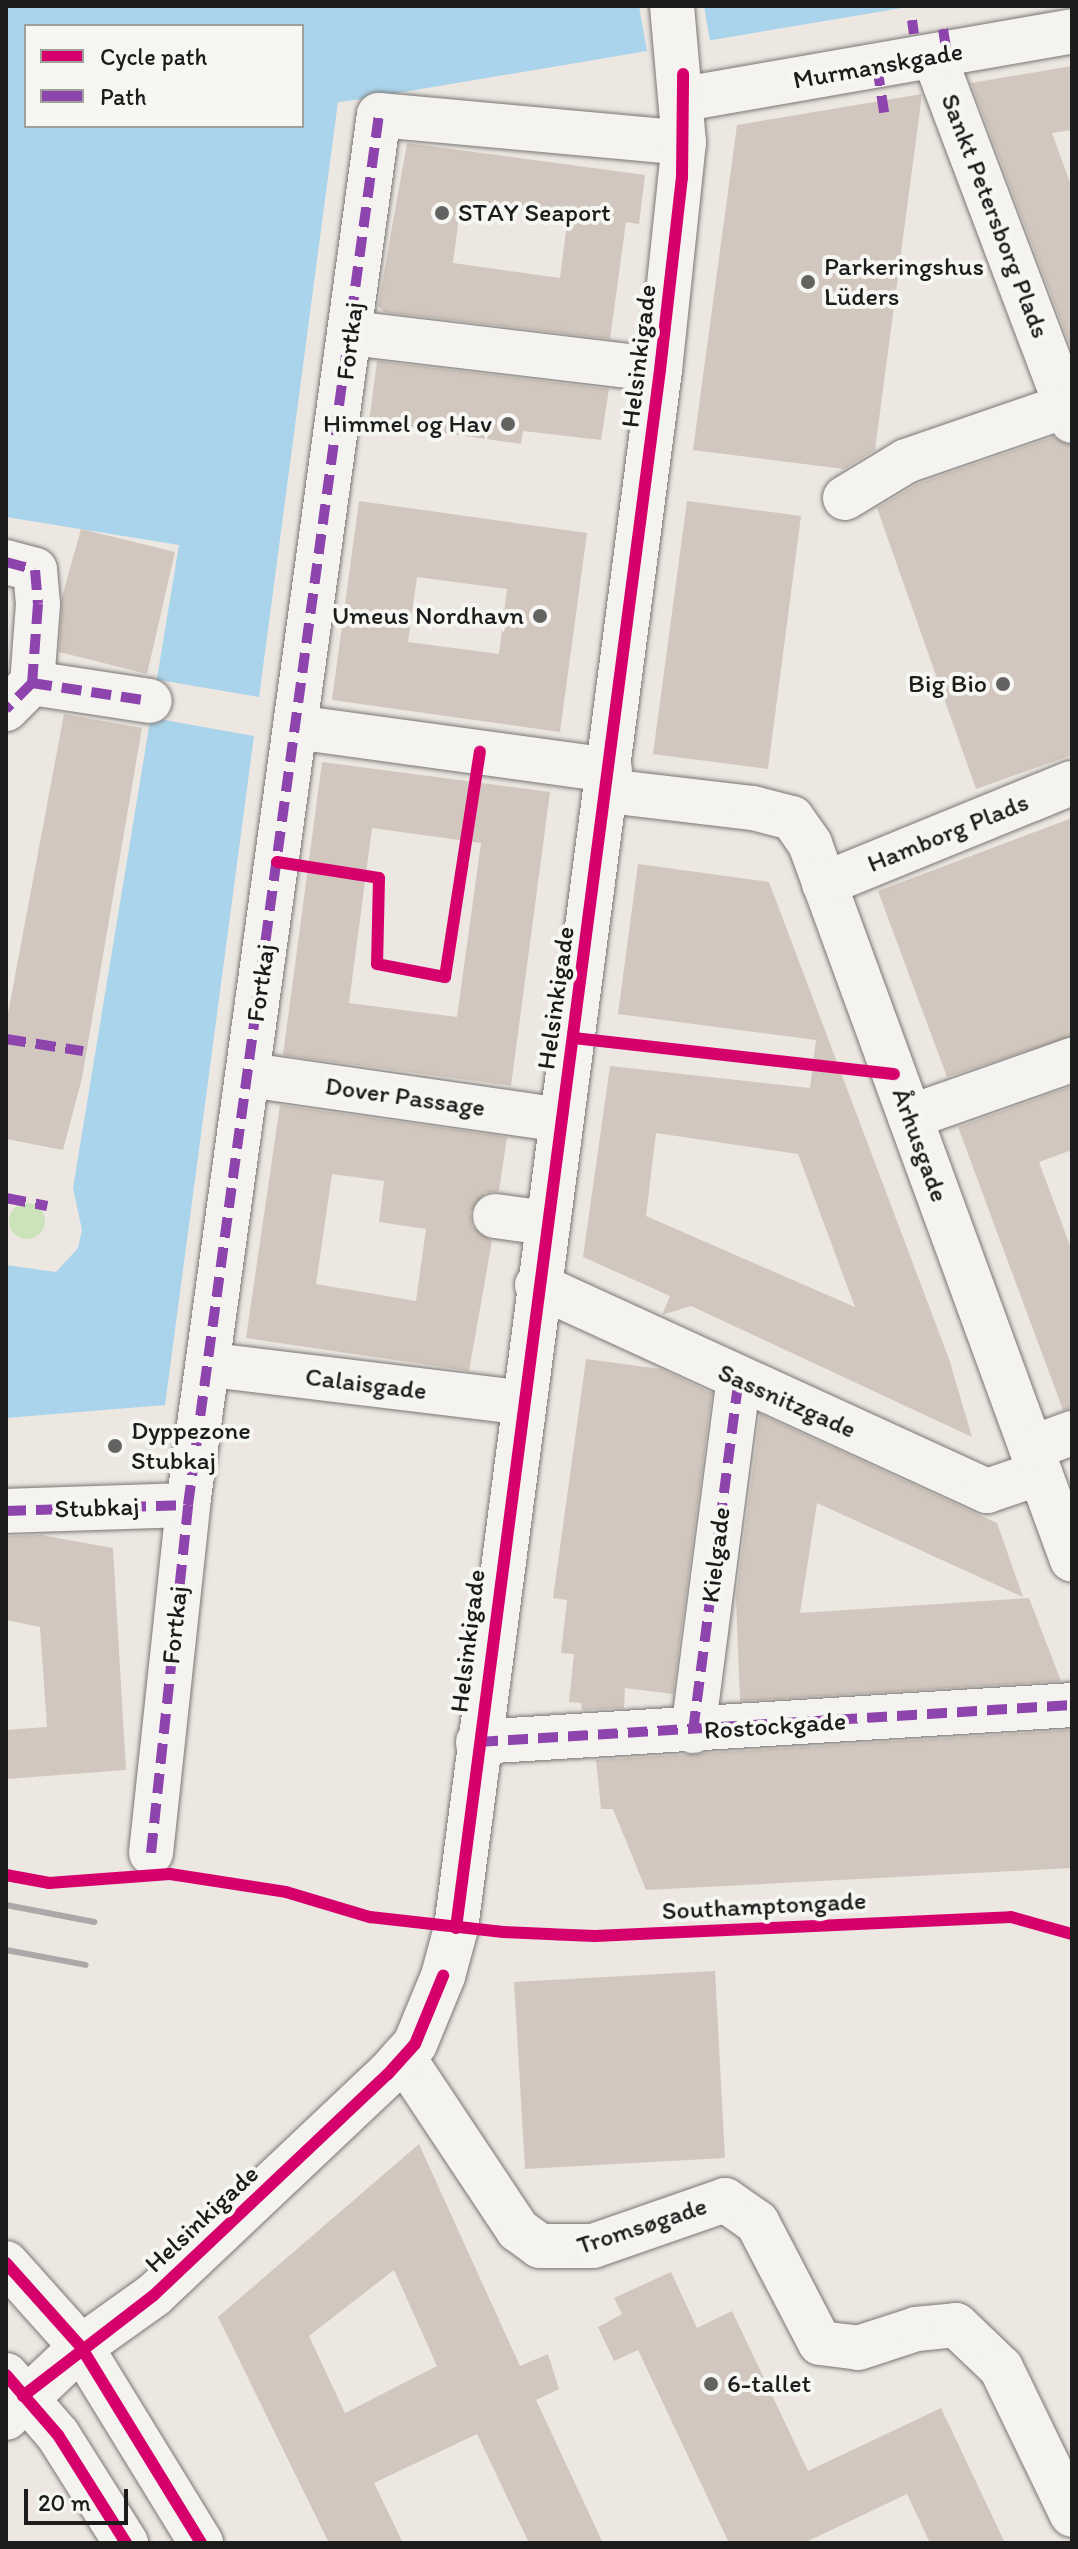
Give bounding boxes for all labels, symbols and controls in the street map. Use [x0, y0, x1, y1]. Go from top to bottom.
legend [24, 24, 304, 128]
street label: Murmanskgade [791, 36, 965, 96]
text: Cycle path [100, 42, 207, 71]
text: Path [100, 82, 147, 111]
street label: Sankt Petersborg Plads [934, 90, 1056, 342]
place label: STAY Seaport [458, 197, 611, 229]
marker: STAY Seaport [433, 204, 451, 222]
place label: Parkeringshus Lüders [824, 251, 984, 312]
marker: Parkeringshus Lüders [799, 273, 817, 291]
street label: Helsinkigade [615, 283, 663, 429]
street label: Fortkaj [330, 300, 370, 382]
place label: Himmel og Hav [323, 408, 492, 440]
marker: Himmel og Hav [499, 415, 517, 433]
place label: Umeus Nordhavn [333, 600, 524, 632]
marker: Umeus Nordhavn [531, 607, 549, 625]
place label: Big Bio [908, 668, 987, 700]
marker: Big Bio [994, 675, 1012, 693]
street label: Hamborg Plads [863, 787, 1033, 879]
street label: Helsinkigade [531, 925, 581, 1071]
street label: Fortkaj [240, 942, 282, 1024]
street label: Dover Passage [324, 1070, 486, 1124]
street label: Århusgade [885, 1084, 955, 1206]
street label: Sassnitzgade [713, 1357, 861, 1445]
street label: Calaisgade [303, 1361, 429, 1407]
place label: Dyppezone Stubkaj [131, 1415, 251, 1476]
marker: Dyppezone Stubkaj [106, 1437, 124, 1455]
street label: Stubkaj [54, 1491, 140, 1525]
street label: Kielgade [695, 1505, 737, 1605]
street label: Helsinkigade [444, 1568, 492, 1714]
street label: Fortkaj [155, 1584, 195, 1666]
street label: Rostockgade [703, 1705, 847, 1747]
street label: Southamptongade [661, 1885, 867, 1927]
street label: Helsinkigade [139, 2158, 265, 2280]
street label: Tromsøgade [573, 2190, 711, 2262]
place label: 6-tallet [727, 2368, 811, 2400]
marker: 6-tallet [702, 2375, 720, 2393]
scale bar [28, 2473, 132, 2523]
text: 20 m [38, 2488, 91, 2517]

